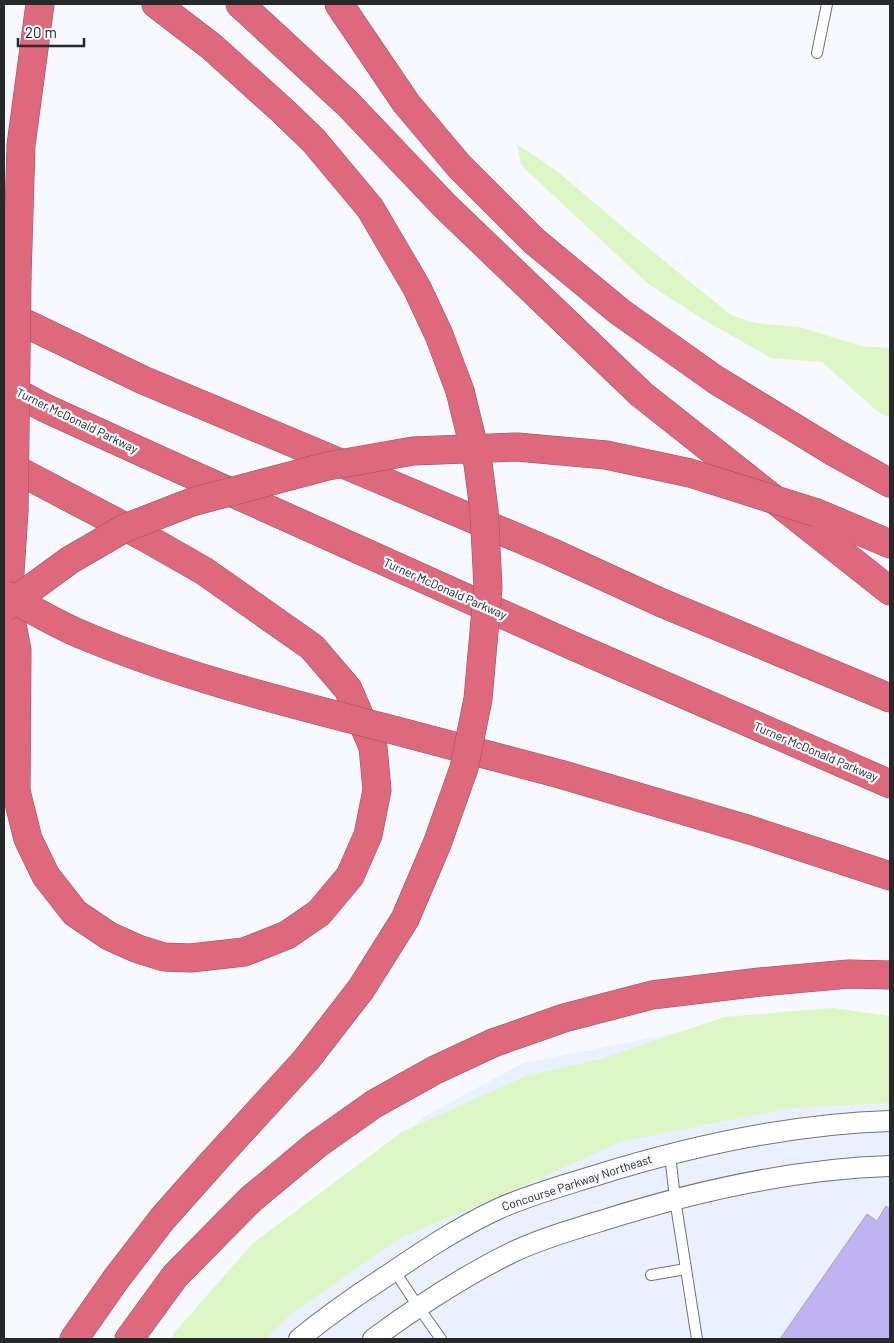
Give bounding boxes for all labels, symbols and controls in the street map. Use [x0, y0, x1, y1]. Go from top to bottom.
scale bar [18, 15, 84, 47]
text: 20 m [25, 23, 57, 41]
street label: Turner McDonald Parkway [14, 385, 141, 456]
street label: Turner McDonald Parkway [382, 555, 510, 622]
street label: Turner McDonald Parkway [752, 719, 881, 784]
street label: Concourse Parkway Northeast [500, 1151, 653, 1213]

